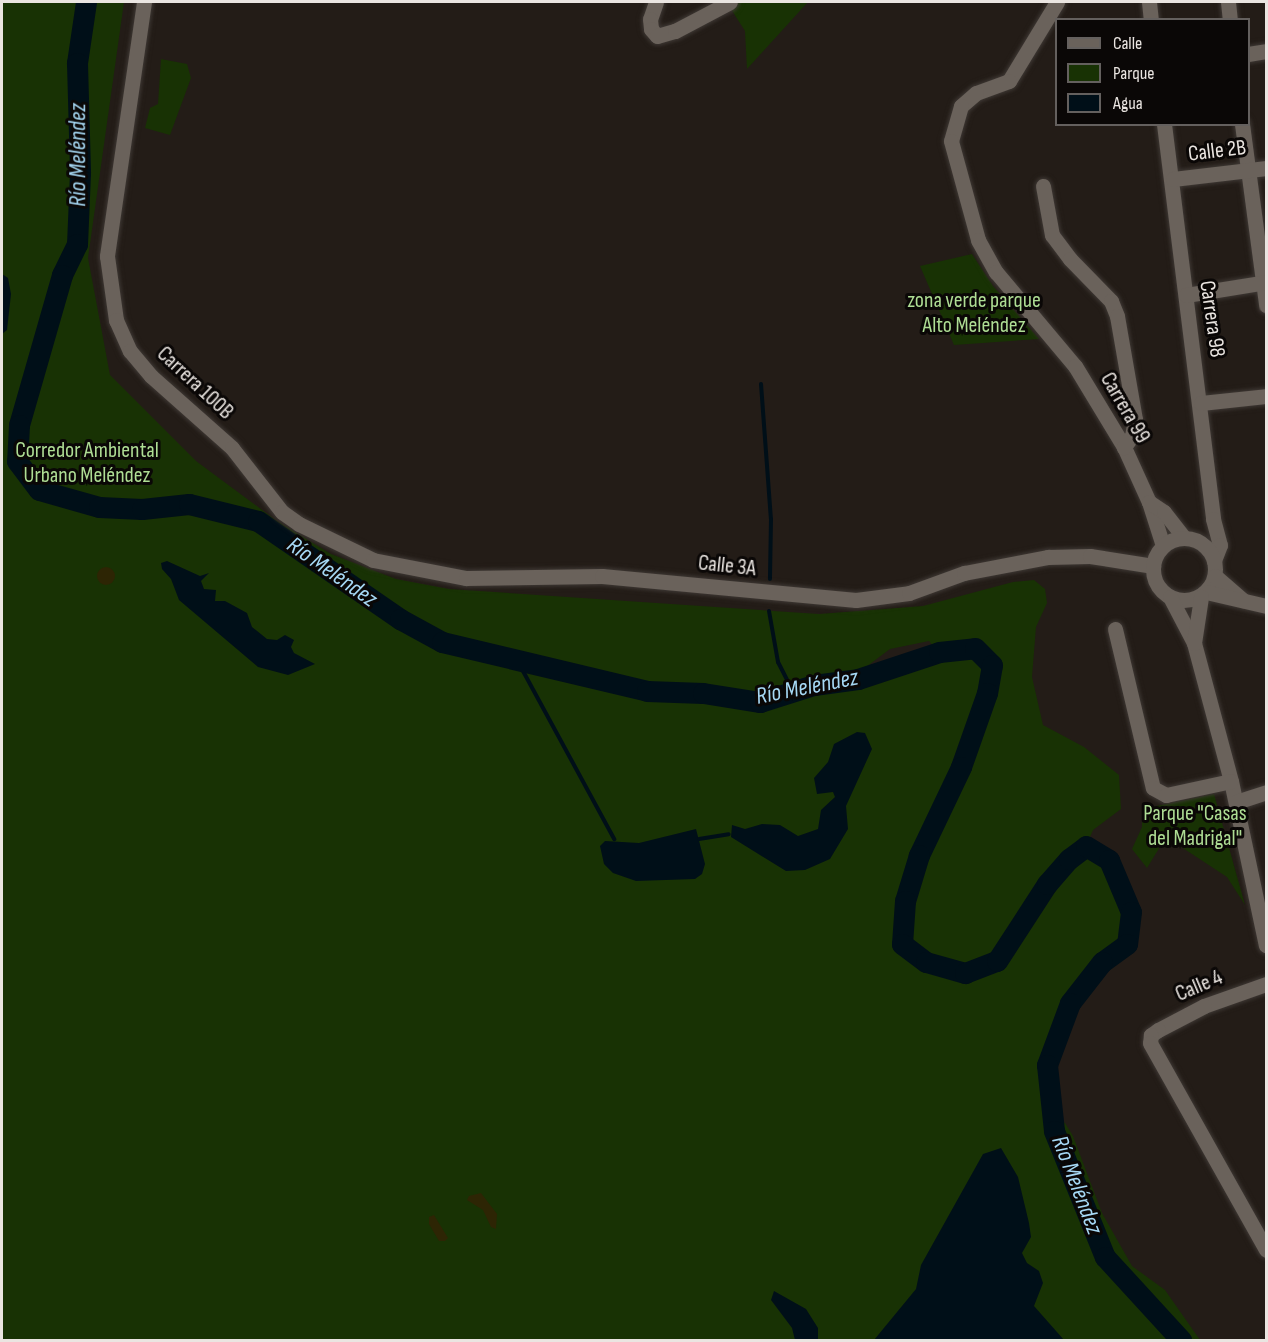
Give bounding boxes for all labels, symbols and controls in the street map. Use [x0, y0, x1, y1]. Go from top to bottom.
legend [1055, 18, 1250, 126]
text: Calle [1113, 33, 1142, 54]
text: Parque [1113, 63, 1154, 84]
text: Agua [1113, 93, 1143, 114]
water label: Río Meléndez [64, 103, 92, 207]
street label: Calle 2B [1187, 134, 1247, 168]
street label: Carrera 98 [1194, 279, 1230, 359]
park label: zona verde parque Alto Meléndez [907, 287, 1041, 338]
street label: Carrera 100B [151, 341, 239, 425]
street label: Carrera 99 [1094, 368, 1156, 448]
park label: Corredor Ambiental Urbano Meléndez [15, 437, 159, 488]
water label: Río Meléndez [281, 531, 383, 613]
street label: Calle 3A [697, 550, 757, 582]
water label: Río Meléndez [753, 663, 861, 711]
park label: Parque "Casas del Madrigal" [1143, 800, 1247, 852]
street label: Calle 4 [1172, 964, 1226, 1008]
water label: Río Meléndez [1045, 1132, 1109, 1238]

